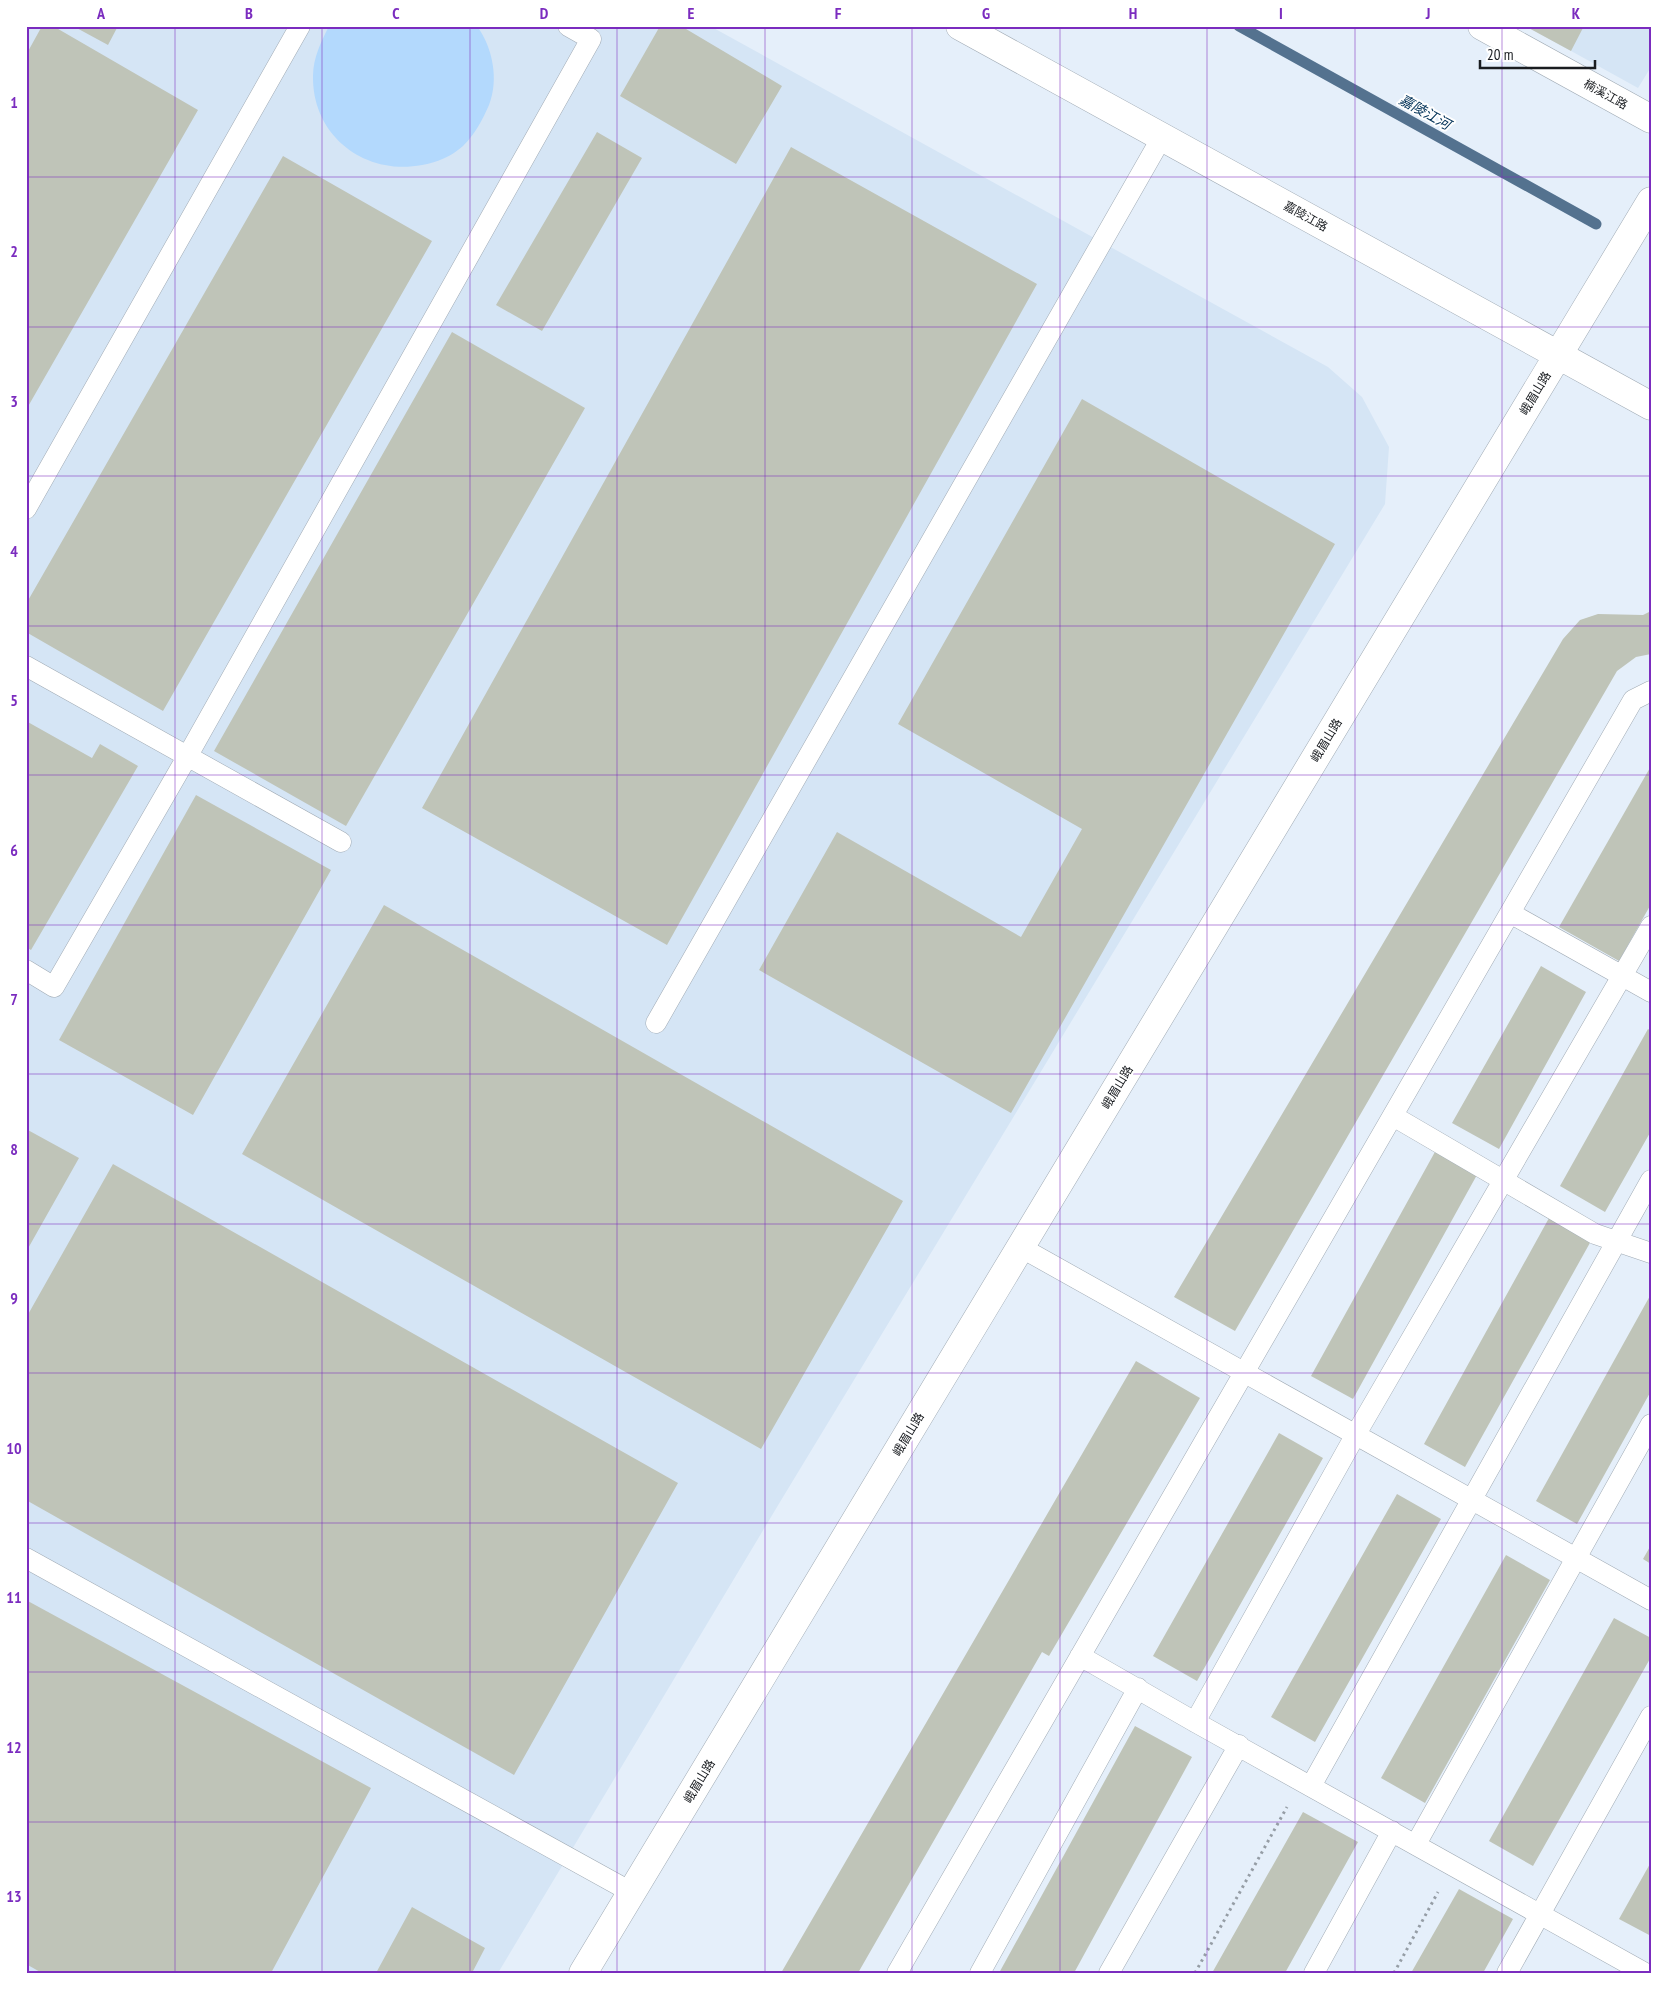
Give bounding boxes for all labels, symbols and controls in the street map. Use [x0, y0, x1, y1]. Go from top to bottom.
text: A [96, 3, 106, 23]
text: B [245, 3, 253, 23]
text: C [392, 3, 400, 23]
text: D [540, 3, 549, 23]
text: E [688, 3, 695, 23]
text: F [835, 3, 842, 23]
text: G [982, 3, 990, 23]
text: H [1129, 3, 1137, 23]
text: I [1279, 3, 1283, 23]
text: J [1425, 3, 1430, 23]
text: K [1572, 3, 1581, 23]
scale bar [1480, 38, 1594, 70]
text: 20 m [1487, 45, 1513, 64]
street label: 楠溪江路 [1581, 76, 1631, 112]
water label: 嘉陵江河 [1396, 91, 1456, 135]
text: 1 [10, 92, 18, 112]
street label: 嘉陵江路 [1281, 198, 1331, 234]
text: 2 [10, 241, 18, 261]
street label: 峨眉山路 [1516, 369, 1554, 417]
text: 3 [10, 391, 18, 411]
text: 4 [10, 541, 18, 561]
text: 5 [10, 690, 18, 710]
street label: 峨眉山路 [1307, 716, 1345, 764]
text: 6 [10, 840, 18, 860]
text: 7 [10, 989, 18, 1009]
street label: 峨眉山路 [1098, 1063, 1136, 1111]
text: 8 [10, 1139, 18, 1159]
text: 9 [10, 1288, 18, 1308]
street label: 峨眉山路 [889, 1410, 927, 1458]
text: 10 [6, 1438, 22, 1458]
text: 11 [6, 1587, 22, 1607]
text: 12 [6, 1737, 22, 1757]
street label: 峨眉山路 [680, 1757, 718, 1805]
text: 13 [6, 1886, 22, 1906]

